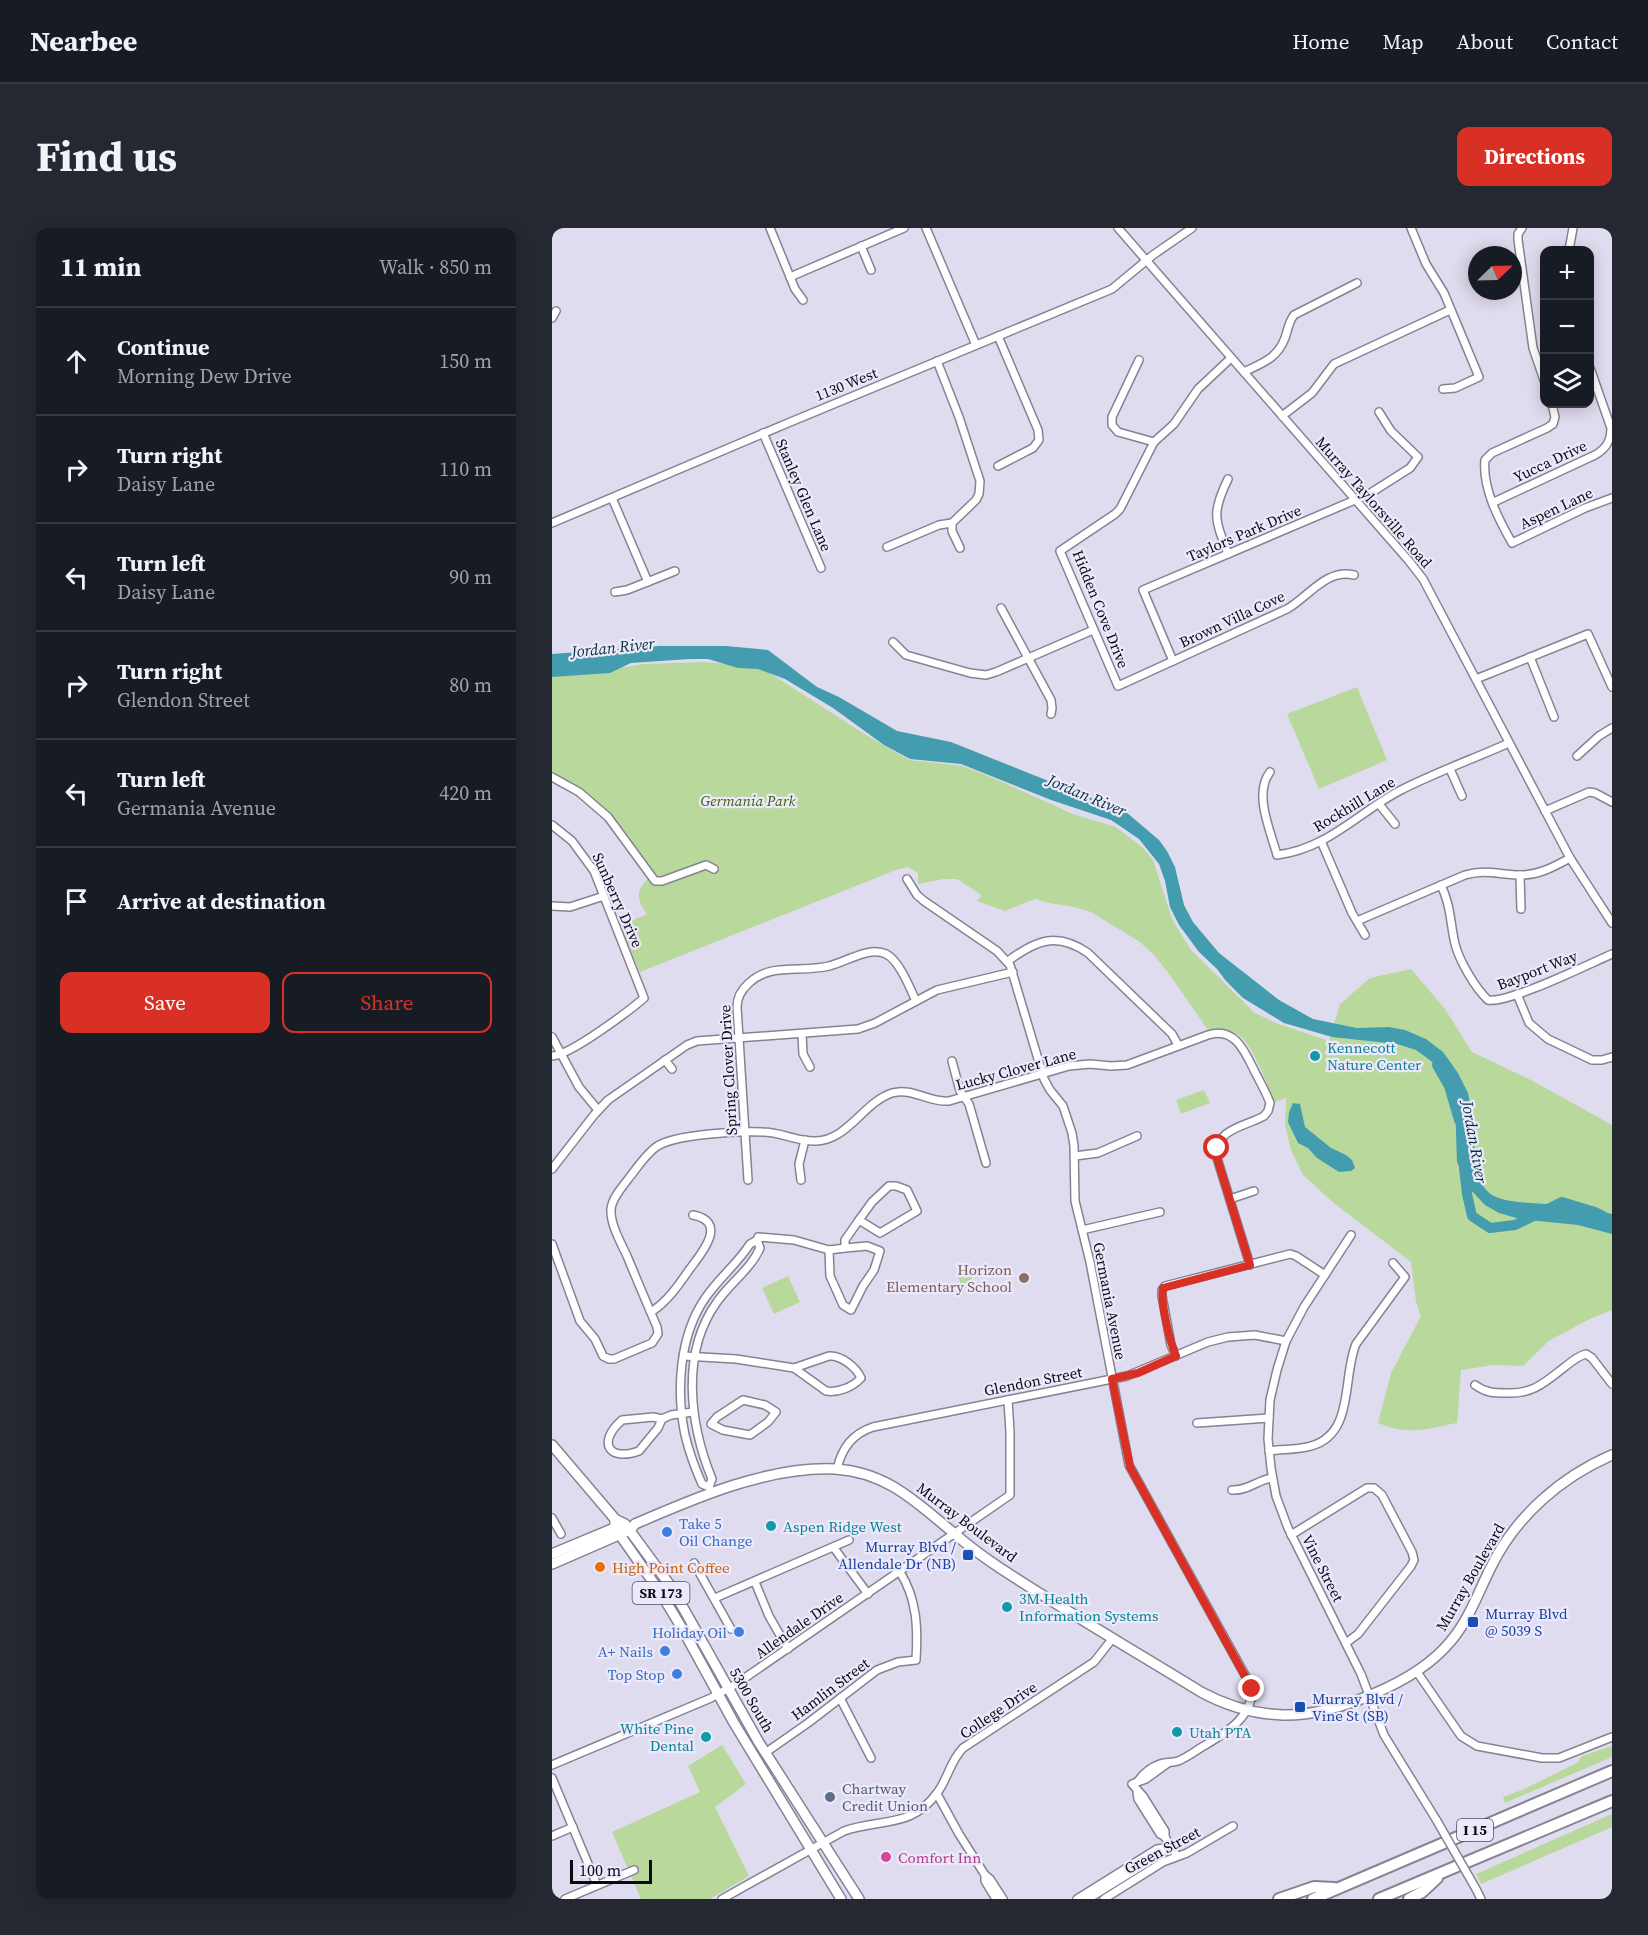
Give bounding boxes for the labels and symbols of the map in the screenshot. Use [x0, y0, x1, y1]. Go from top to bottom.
north arrow [1468, 246, 1522, 300]
street label: 1130 West [812, 362, 880, 406]
street label: Murray Taylorsville Road [1311, 432, 1437, 573]
street label: Stanley Glen Lane [771, 435, 837, 555]
street label: Yucca Drive [1510, 435, 1590, 487]
street label: Aspen Lane [1516, 482, 1596, 534]
street label: Taylors Park Drive [1183, 499, 1305, 567]
street label: Hidden Cove Drive [1068, 547, 1134, 672]
street label: Brown Villa Cove [1176, 585, 1288, 653]
water label: Jordan River [568, 632, 656, 663]
water label: Jordan River [1042, 768, 1130, 822]
street label: Rockhill Lane [1309, 771, 1399, 837]
park label: Germania Park [700, 790, 797, 811]
street label: Sunberry Drive [588, 849, 648, 951]
street label: Bayport Way [1494, 945, 1581, 995]
street label: Spring Clover Drive [714, 1004, 742, 1136]
place label: Kennecott Nature Center [1327, 1037, 1422, 1075]
street label: Lucky Clover Lane [953, 1043, 1079, 1095]
marker: Kennecott Nature Center [1308, 1049, 1322, 1063]
water label: Jordan River [1457, 1097, 1493, 1186]
route start [1203, 1134, 1229, 1160]
street label: Germania Avenue [1088, 1240, 1132, 1362]
place label: Horizon Elementary School [886, 1259, 1013, 1297]
marker: Horizon Elementary School [1017, 1271, 1031, 1285]
street label: Glendon Street [982, 1361, 1084, 1401]
street label: Murray Boulevard [912, 1477, 1022, 1567]
place label: Take 5 Oil Change [679, 1513, 753, 1551]
place label: Aspen Ridge West [783, 1516, 902, 1537]
marker: Aspen Ridge West [764, 1519, 778, 1533]
street label: Murray Boulevard [1431, 1519, 1510, 1635]
marker: Take 5 Oil Change [660, 1525, 674, 1539]
street label: Vine Street [1297, 1531, 1349, 1605]
place label: Murray Blvd / Allendale Dr (NB) [838, 1536, 956, 1574]
marker: Murray Blvd / Allendale Dr (NB) [961, 1548, 975, 1562]
place label: High Point Coffee [612, 1557, 730, 1578]
marker: High Point Coffee [593, 1560, 607, 1574]
road number: SR 173 [632, 1582, 690, 1604]
street label: Allendale Drive [751, 1587, 848, 1663]
place label: 3M Health Information Systems [1019, 1588, 1159, 1626]
marker: 3M Health Information Systems [1000, 1600, 1014, 1614]
place label: Murray Blvd @ 5039 S [1485, 1603, 1568, 1641]
marker: Murray Blvd @ 5039 S [1466, 1615, 1480, 1629]
place label: Holiday Oil [652, 1622, 728, 1643]
marker: Holiday Oil [732, 1625, 746, 1639]
place label: A+ Nails [598, 1641, 653, 1662]
marker: A+ Nails [658, 1644, 672, 1658]
street label: Hamlin Street [787, 1653, 874, 1725]
place label: Top Stop [607, 1664, 665, 1685]
street label: 5300 South [725, 1664, 779, 1736]
marker: Top Stop [670, 1667, 684, 1681]
route end [1238, 1675, 1264, 1701]
street label: College Drive [955, 1676, 1041, 1744]
place label: Murray Blvd / Vine St (SB) [1312, 1688, 1403, 1726]
marker: Murray Blvd / Vine St (SB) [1293, 1700, 1307, 1714]
place label: White Pine Dental [620, 1718, 695, 1756]
place label: Utah PTA [1189, 1722, 1252, 1743]
marker: Utah PTA [1170, 1725, 1184, 1739]
marker: White Pine Dental [699, 1730, 713, 1744]
place label: Chartway Credit Union [842, 1778, 928, 1816]
marker: Chartway Credit Union [823, 1790, 837, 1804]
road number: I 15 [1457, 1819, 1493, 1841]
street label: Green Street [1120, 1821, 1204, 1879]
place label: Comfort Inn [898, 1847, 981, 1868]
marker: Comfort Inn [879, 1850, 893, 1864]
scale bar [570, 1857, 652, 1884]

